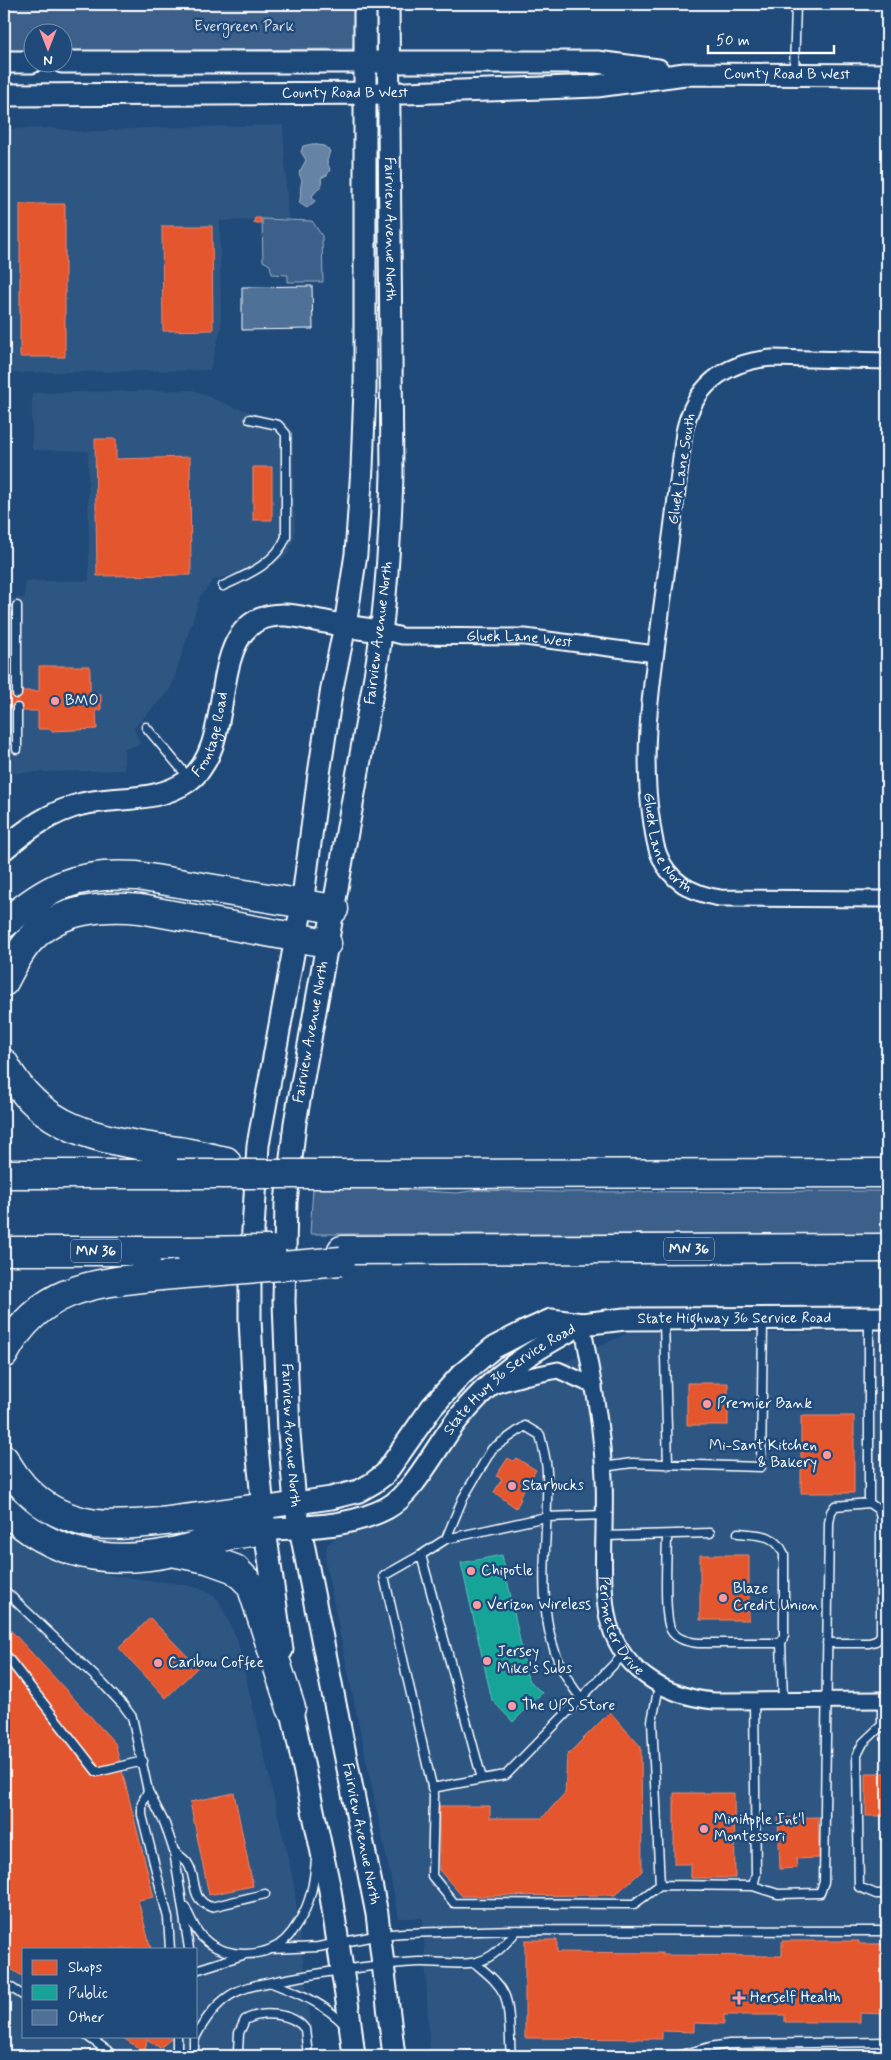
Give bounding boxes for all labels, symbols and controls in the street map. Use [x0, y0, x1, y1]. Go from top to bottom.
park label: Evergreen Park [194, 17, 295, 38]
north arrow [22, 22, 72, 72]
scale bar [708, 22, 835, 54]
text: 50 m [716, 31, 750, 51]
text: N [43, 51, 53, 69]
street label: County Road B West [724, 64, 851, 85]
street label: County Road B West [282, 83, 409, 104]
street label: Fairview Avenue North [379, 157, 401, 301]
street label: Gluek Lane South [663, 412, 701, 526]
street label: Fairview Avenue North [360, 560, 398, 706]
street label: Gluek Lane West [466, 627, 574, 653]
place label: BMO [65, 691, 99, 711]
street label: Frontage Road [187, 691, 233, 782]
marker: BMO [49, 695, 61, 707]
street label: Gluek Lane North [638, 792, 696, 898]
street label: Fairview Avenue North [289, 959, 333, 1105]
road number: MN 36 [664, 1238, 714, 1260]
road number: MN 36 [71, 1240, 121, 1262]
street label: State Highway 36 Service Road [638, 1308, 831, 1330]
street label: State Hwy 36 Service Road [439, 1319, 579, 1439]
street label: Fairview Avenue North [276, 1363, 305, 1508]
place label: Premier Bank [717, 1394, 812, 1414]
marker: Premier Bank [701, 1398, 713, 1410]
place label: Mi-Sant Kitchen & Bakery [709, 1436, 817, 1473]
marker: Mi-Sant Kitchen & Bakery [821, 1449, 833, 1461]
place label: Starbucks [522, 1476, 584, 1496]
marker: Starbucks [506, 1480, 518, 1492]
place label: Chipotle [481, 1561, 533, 1581]
marker: Chipotle [465, 1565, 477, 1577]
street label: Perimeter Drive [594, 1576, 648, 1681]
place label: Blaze Credit Union [733, 1579, 820, 1616]
marker: Blaze Credit Union [717, 1592, 729, 1604]
place label: Verizon Wireless [487, 1595, 591, 1615]
marker: Verizon Wireless [471, 1599, 483, 1611]
place label: Jersey Mike's Subs [497, 1642, 572, 1679]
place label: Caribou Coffee [168, 1653, 264, 1673]
marker: Jersey Mike's Subs [481, 1655, 493, 1667]
marker: Caribou Coffee [152, 1657, 164, 1669]
place label: The UPS Store [522, 1696, 615, 1716]
marker: The UPS Store [506, 1700, 518, 1712]
street label: Fairview Avenue North [337, 1761, 385, 1906]
place label: MiniApple Int'l Montessori [714, 1810, 805, 1847]
marker: MiniApple Int'l Montessori [698, 1823, 710, 1835]
legend [22, 1948, 198, 2038]
text: Shops [68, 1958, 103, 1978]
text: Public [68, 1984, 108, 2004]
place label: Herself Health [750, 1988, 841, 2008]
marker: Herself Health [732, 1991, 746, 2005]
text: Other [68, 2008, 104, 2028]

